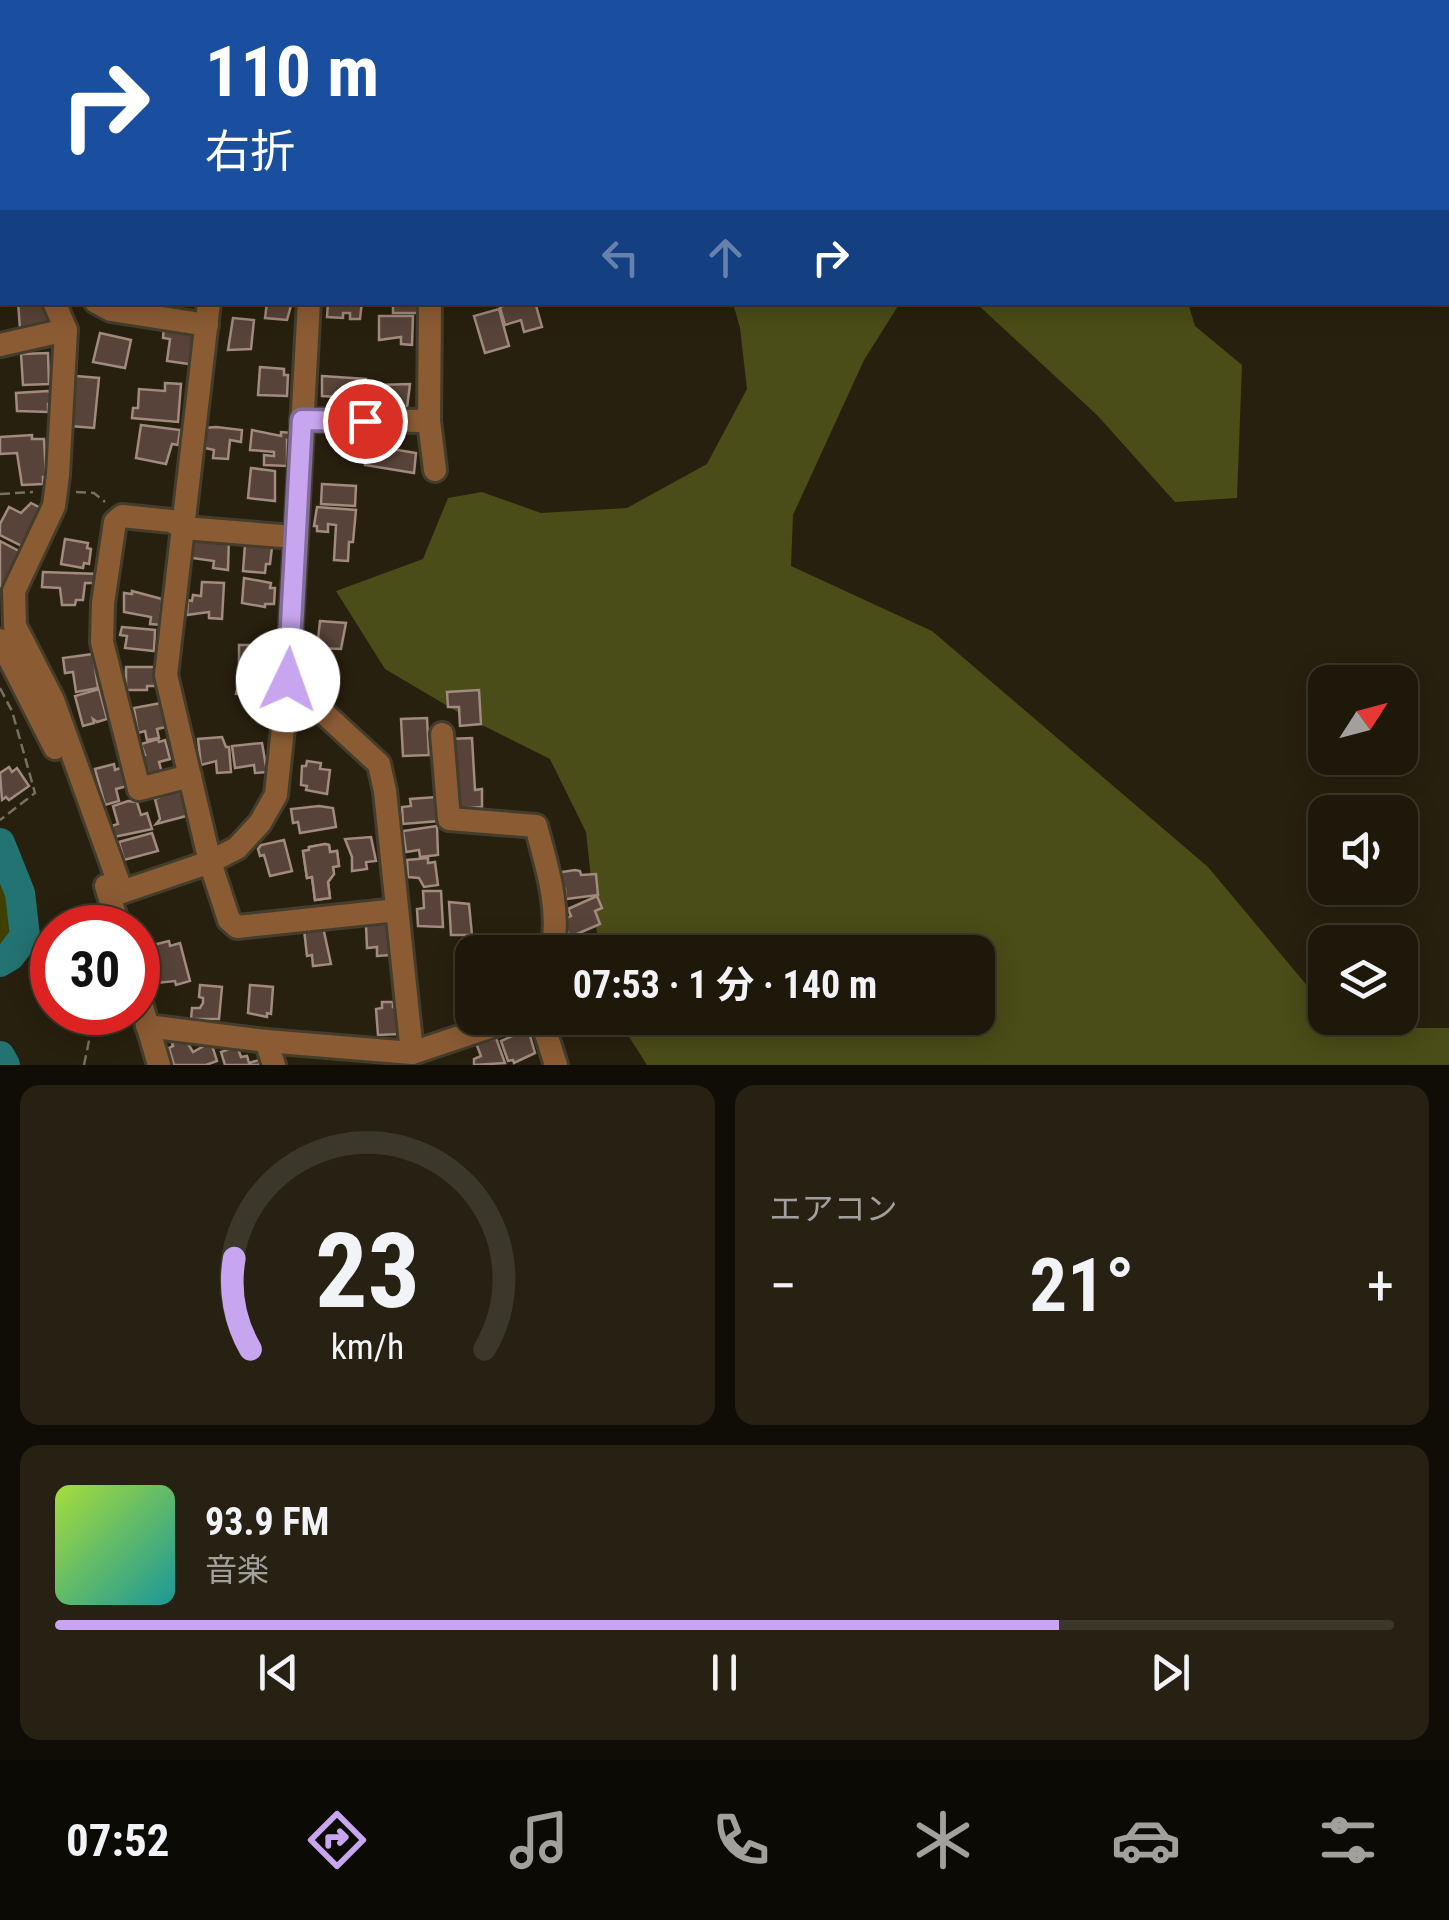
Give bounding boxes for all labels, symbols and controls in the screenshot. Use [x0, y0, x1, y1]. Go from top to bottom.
text: 110 m [205, 31, 379, 113]
icon: right [40, 40, 170, 170]
text: 右折 [205, 125, 295, 178]
icon: left [593, 230, 648, 285]
icon: ahead [698, 230, 753, 285]
icon: right [803, 230, 858, 285]
pin [323, 379, 408, 464]
icon: arrive [338, 394, 393, 449]
position arrow [236, 628, 340, 732]
north arrow [1308, 665, 1418, 775]
map controls [1308, 665, 1418, 1035]
button: sound [1308, 795, 1418, 905]
speed limit sign: 30 [30, 905, 160, 1035]
button: layers [1308, 925, 1418, 1035]
text: 07:53 · 1 分 · 140 m [573, 963, 877, 1007]
text: エアコン [770, 1190, 898, 1228]
text: 23 [315, 1211, 420, 1332]
text: 21° [1029, 1241, 1134, 1329]
text: − [770, 1254, 797, 1318]
text: + [1367, 1254, 1394, 1318]
text: km/h [330, 1326, 404, 1368]
text: 93.9 FM [205, 1500, 329, 1544]
text: 音楽 [205, 1551, 269, 1589]
icon: previous [251, 1645, 306, 1700]
icon: pause [697, 1645, 752, 1700]
icon: next [1143, 1645, 1198, 1700]
icon: directions [302, 1805, 372, 1875]
icon: music [504, 1805, 574, 1875]
icon: phone [706, 1805, 776, 1875]
icon: climate [908, 1805, 978, 1875]
icon: car [1111, 1805, 1181, 1875]
icon: filters [1313, 1805, 1383, 1875]
text: 07:52 [66, 1814, 169, 1867]

